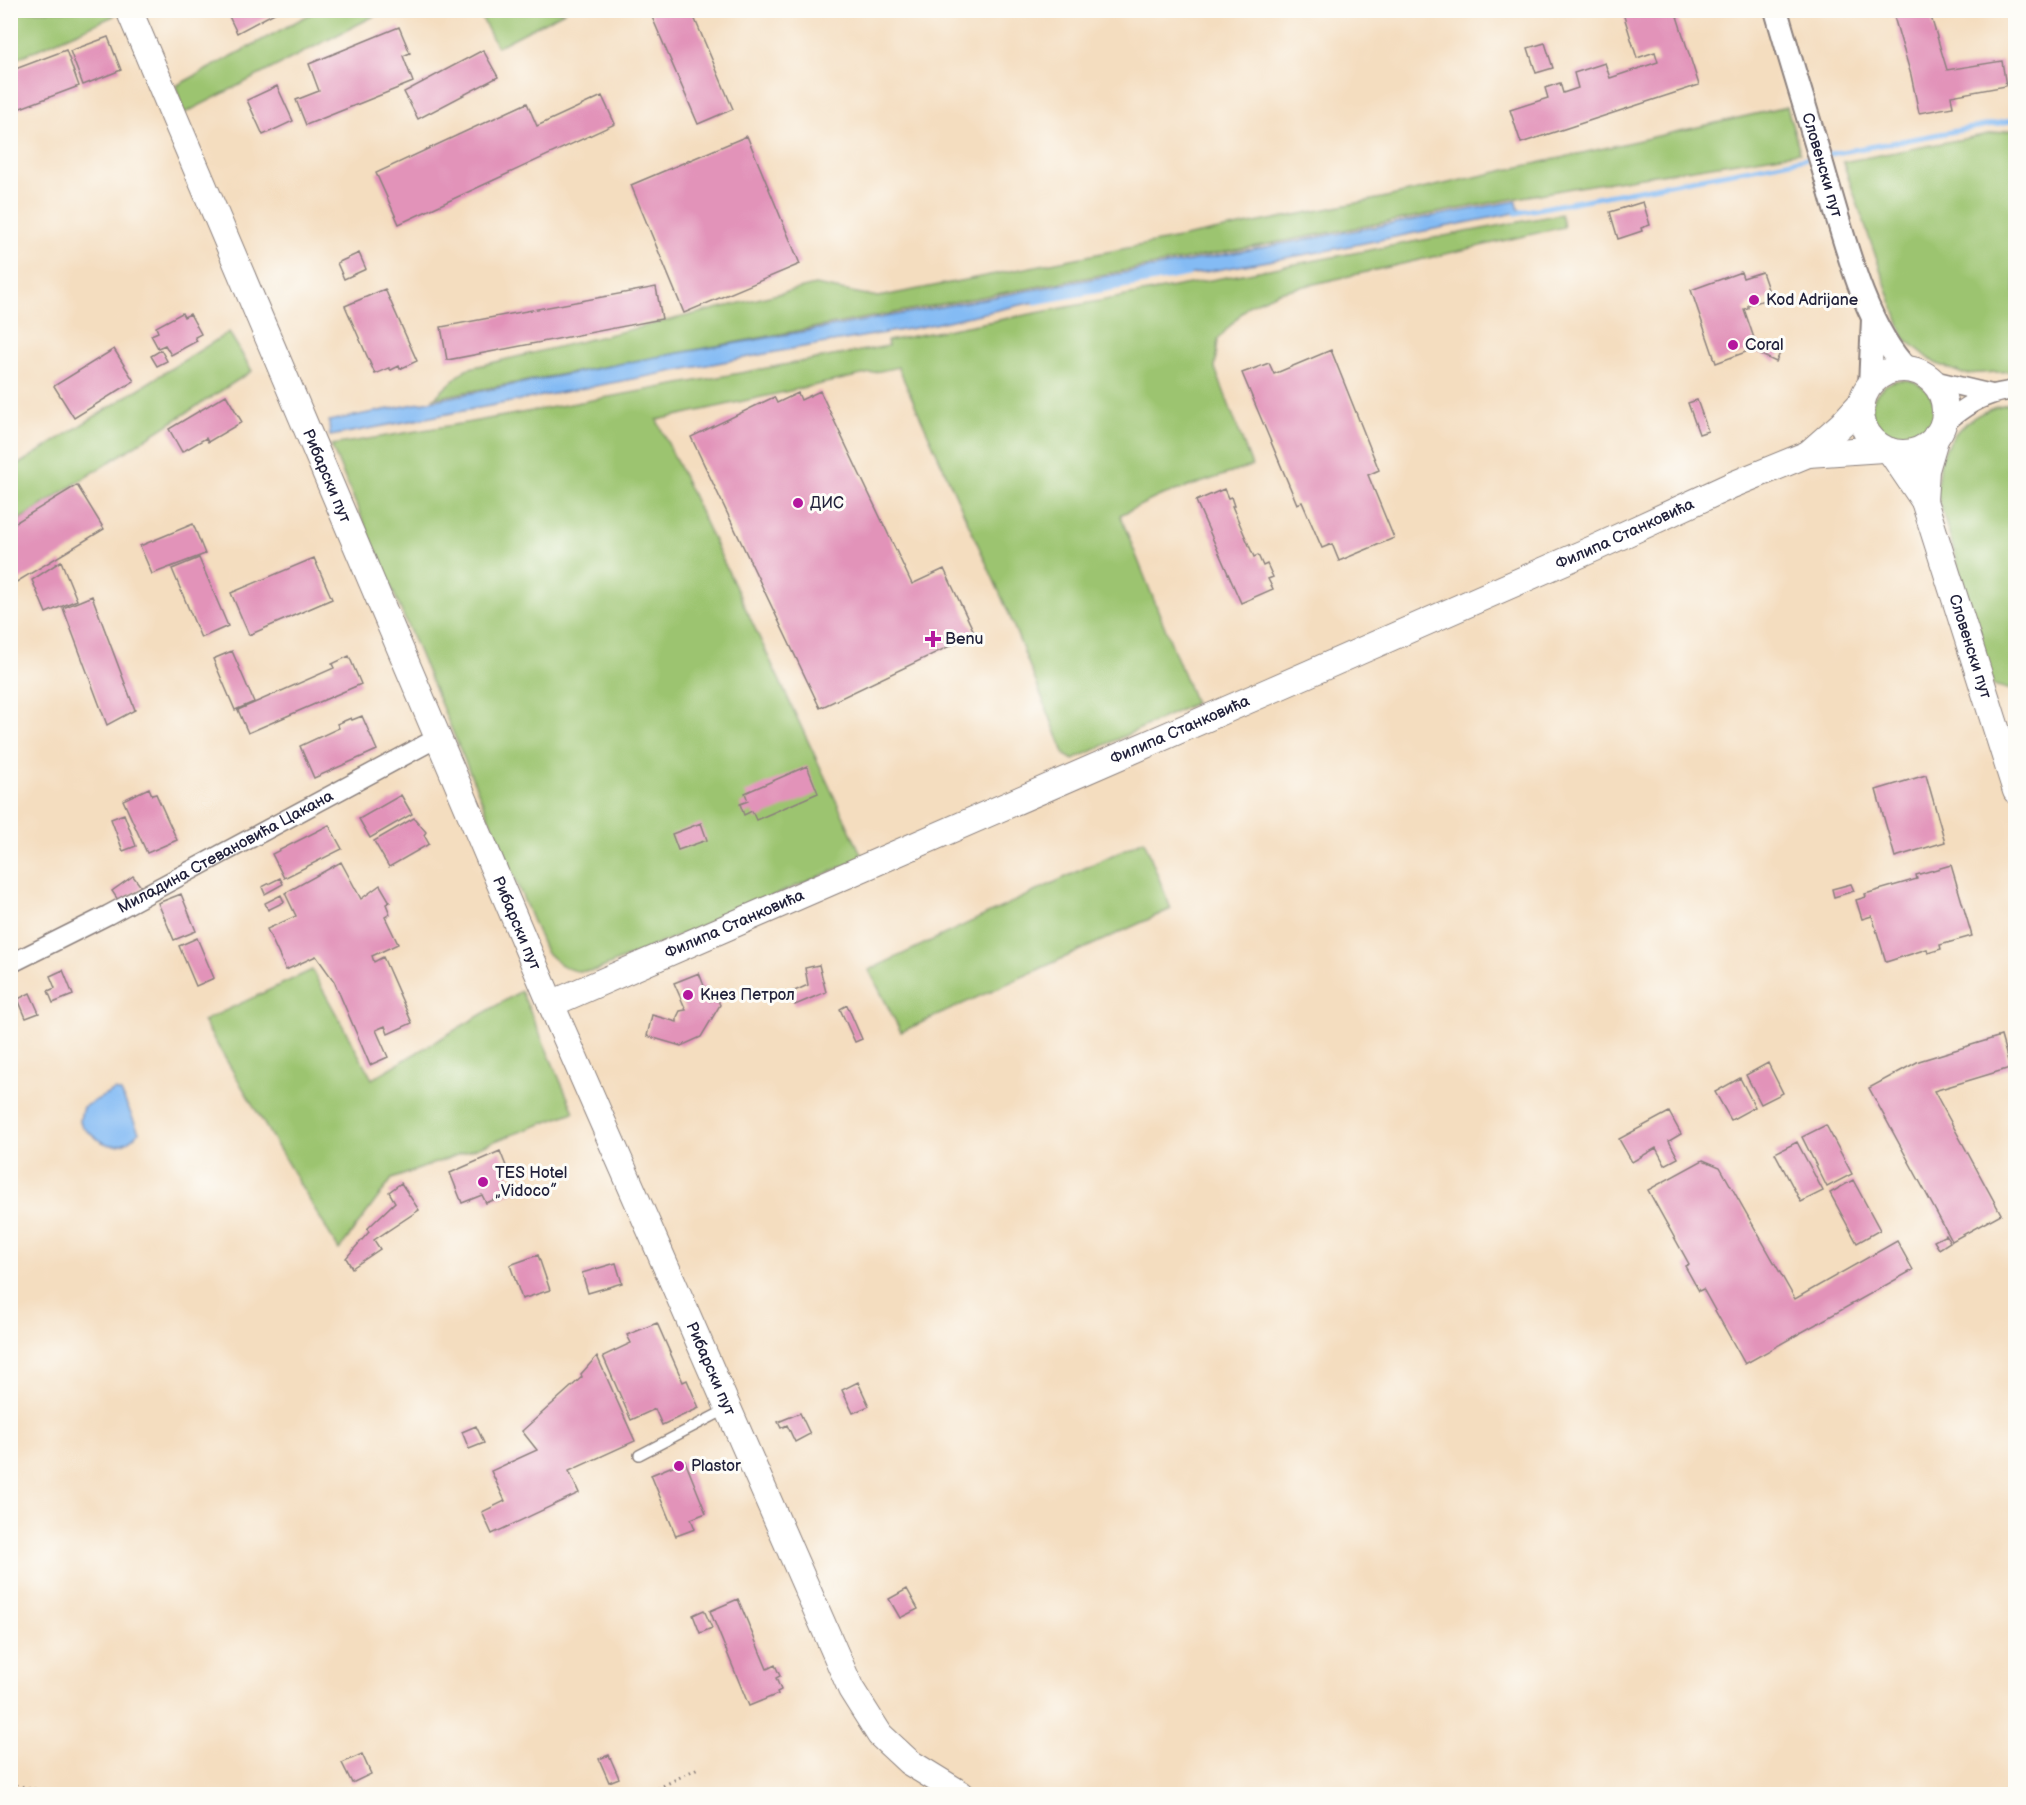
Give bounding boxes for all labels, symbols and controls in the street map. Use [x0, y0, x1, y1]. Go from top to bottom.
street label: Словенски пут [1798, 111, 1847, 220]
place label: Kod Adrijane [1766, 291, 1859, 310]
marker: Kod Adrijane [1747, 293, 1761, 307]
place label: Coral [1745, 336, 1784, 355]
marker: Coral [1726, 338, 1740, 352]
street label: Рибарски пут [298, 426, 355, 526]
place label: ДИС [810, 494, 844, 513]
street label: Филипа Станковића [1552, 494, 1697, 574]
marker: ДИС [791, 496, 805, 510]
street label: Словенски пут [1945, 592, 1996, 701]
place label: Benu [945, 630, 983, 649]
marker: Benu [926, 632, 940, 646]
street label: Филипа Станковића [1107, 691, 1253, 769]
street label: Миладина Стевановића Цакана [114, 786, 337, 917]
street label: Рибарски пут [488, 873, 545, 973]
street label: Филипа Станковића [662, 885, 808, 963]
place label: Кнез Петрол [700, 986, 795, 1005]
marker: Кнез Петрол [681, 988, 695, 1002]
place label: TES Hotel „Vidoco” [495, 1164, 567, 1201]
marker: TES Hotel „Vidoco” [476, 1175, 490, 1189]
street label: Рибарски пут [682, 1319, 740, 1419]
place label: Plastor [691, 1457, 741, 1476]
marker: Plastor [672, 1459, 686, 1473]

